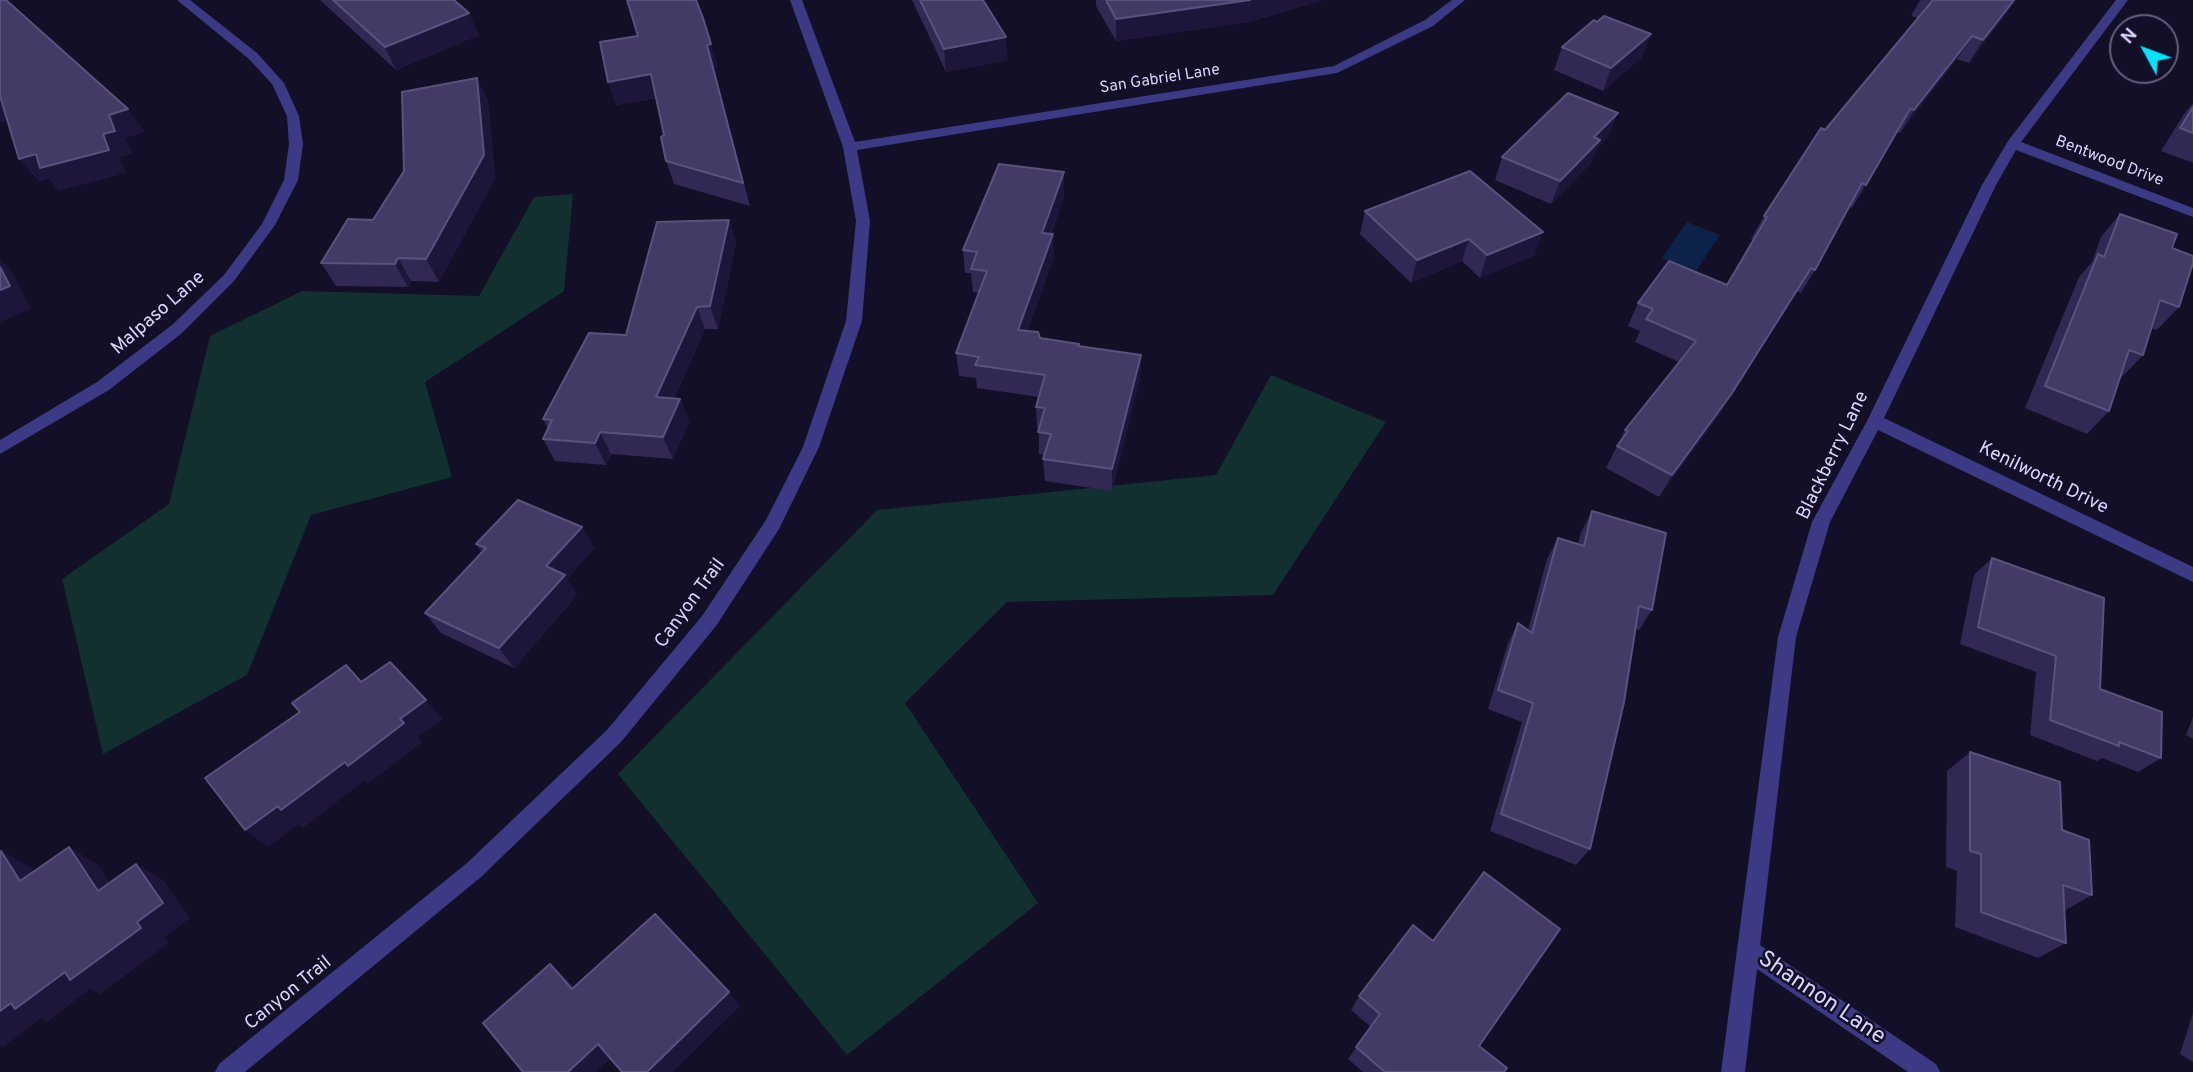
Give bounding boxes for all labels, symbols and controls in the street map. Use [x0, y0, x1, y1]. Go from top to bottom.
north arrow [2109, 14, 2179, 84]
text: N [2116, 24, 2143, 50]
street label: San Gabriel Lane [1098, 61, 1222, 99]
street label: Bentwood Drive [2052, 133, 2166, 191]
street label: Malpaso Lane [108, 267, 210, 361]
street label: Blackberry Lane [1793, 388, 1875, 524]
street label: Kenilworth Drive [1974, 438, 2112, 520]
street label: Canyon Trail [651, 555, 731, 653]
street label: Shannon Lane [1752, 946, 1890, 1052]
street label: Canyon Trail [241, 952, 337, 1036]

